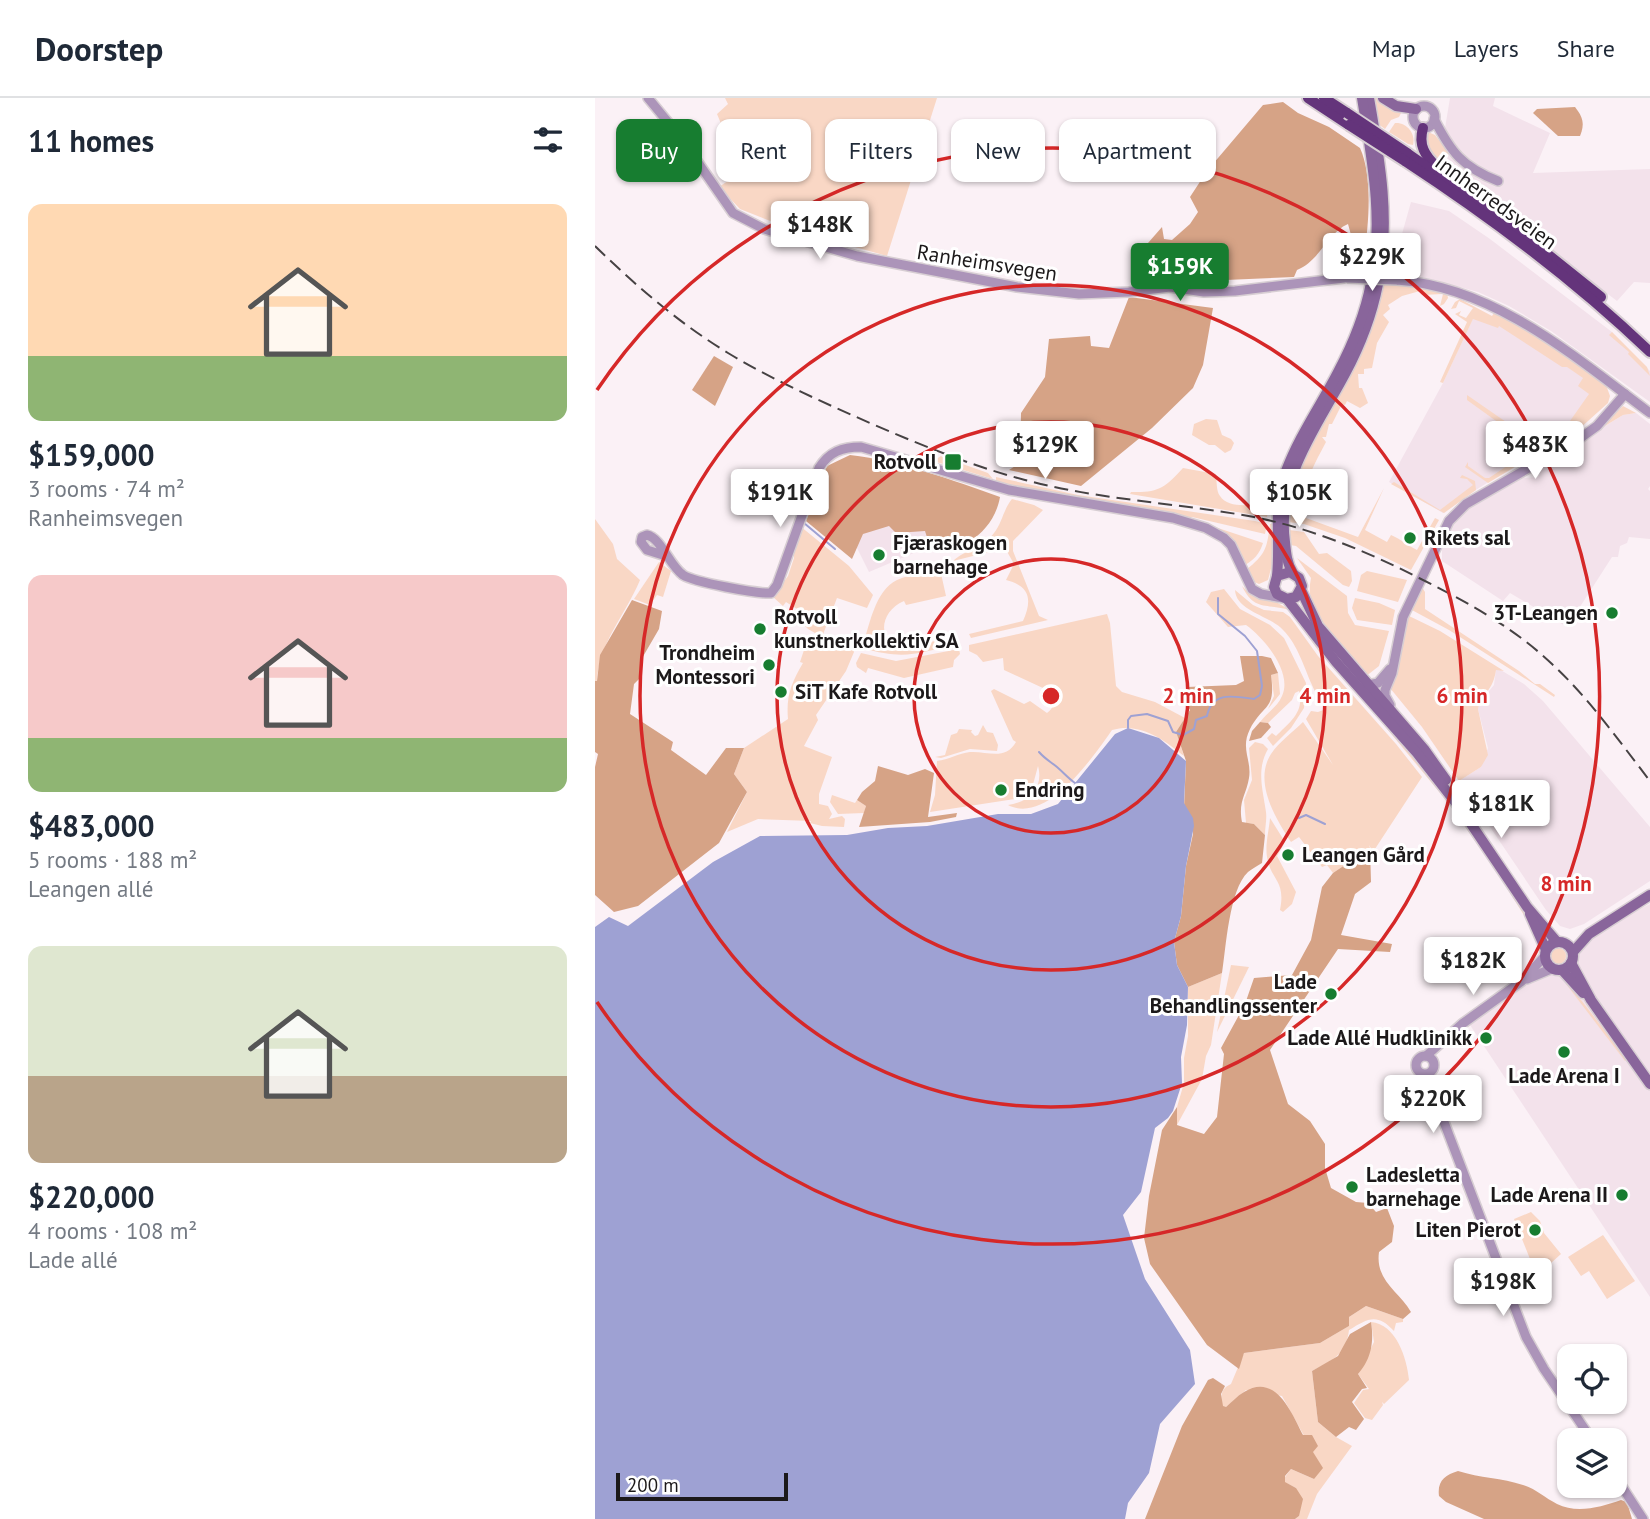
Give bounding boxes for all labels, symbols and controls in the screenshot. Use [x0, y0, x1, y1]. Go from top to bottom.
text: Doorstep [35, 27, 163, 70]
text: Map [1372, 33, 1416, 64]
text: Layers [1454, 33, 1519, 64]
text: Share [1557, 33, 1615, 64]
chip: Buy [616, 119, 702, 182]
chip: Rent [716, 119, 811, 182]
chip: Filters [825, 119, 937, 182]
chip: New [951, 119, 1045, 182]
chip: Apartment [1059, 119, 1216, 182]
text: 11 homes [28, 121, 154, 160]
icon: filters [529, 121, 567, 159]
street label: Innherredsveien [1430, 148, 1563, 255]
pin: $148K [771, 202, 869, 261]
text: $148K [787, 209, 853, 238]
pin: $229K [1323, 234, 1421, 293]
street label: Ranheimsvegen [915, 238, 1059, 287]
text: $229K [1339, 241, 1405, 270]
pin: $159K [1131, 244, 1229, 303]
icon: home [235, 249, 361, 375]
text: $159K [1147, 251, 1213, 280]
pin: $129K [996, 422, 1094, 481]
pin: $483K [1486, 422, 1584, 481]
text: $129K [1012, 429, 1078, 458]
text: $483K [1502, 429, 1568, 458]
text: $159,000 [28, 435, 155, 474]
place label: Rotvoll [874, 448, 938, 475]
marker: Rotvoll [943, 452, 963, 472]
pin: $191K [731, 470, 829, 529]
pin: $105K [1250, 470, 1348, 529]
text: 3 rooms · 74 m² [28, 474, 185, 503]
text: $191K [747, 477, 813, 506]
text: $105K [1266, 477, 1332, 506]
text: Ranheimsvegen [28, 503, 183, 532]
place label: Rikets sal [1424, 524, 1511, 551]
place label: Fjæraskogen barnehage [893, 529, 1007, 580]
marker: Rikets sal [1402, 530, 1418, 546]
marker: Fjæraskogen barnehage [871, 547, 887, 563]
place label: 3T-Leangen [1493, 599, 1598, 626]
place label: Rotvoll kunstnerkollektiv SA [774, 603, 959, 654]
marker: 3T-Leangen [1604, 605, 1620, 621]
icon: home [235, 620, 361, 746]
marker: Rotvoll kunstnerkollektiv SA [752, 621, 768, 637]
place label: Trondheim Montessori [656, 639, 755, 690]
marker: Trondheim Montessori [761, 657, 777, 673]
place label: SiT Kafe Rotvoll [795, 678, 938, 705]
text: 2 min [1162, 682, 1214, 709]
text: 4 min [1299, 682, 1351, 709]
text: 6 min [1436, 682, 1488, 709]
marker: SiT Kafe Rotvoll [773, 684, 789, 700]
centre of rings [1039, 684, 1063, 708]
place label: Endring [1015, 776, 1084, 803]
pin: $181K [1452, 780, 1550, 840]
marker: Endring [993, 782, 1009, 798]
text: $181K [1468, 788, 1534, 817]
text: $483,000 [28, 806, 155, 845]
place label: Leangen Gård [1302, 841, 1425, 868]
text: 5 rooms · 188 m² [28, 845, 197, 874]
marker: Leangen Gård [1280, 847, 1296, 863]
text: 8 min [1540, 870, 1592, 897]
text: Leangen allé [28, 874, 154, 903]
pin: $182K [1424, 937, 1522, 997]
text: $182K [1440, 945, 1506, 974]
place label: Lade Behandlingssenter [1150, 968, 1318, 1019]
marker: Lade Behandlingssenter [1323, 986, 1339, 1002]
icon: home [235, 991, 361, 1117]
place label: Lade Allé Hudklinikk [1287, 1024, 1473, 1051]
marker: Lade Allé Hudklinikk [1478, 1030, 1494, 1046]
marker: Lade Arena I [1556, 1044, 1572, 1060]
place label: Lade Arena I [1508, 1062, 1620, 1089]
pin: $220K [1384, 1076, 1482, 1135]
text: $220K [1400, 1083, 1466, 1112]
place label: Ladesletta barnehage [1366, 1161, 1461, 1212]
text: $220,000 [28, 1177, 155, 1216]
marker: Ladesletta barnehage [1344, 1179, 1360, 1195]
place label: Lade Arena II [1490, 1181, 1608, 1208]
marker: Lade Arena II [1614, 1187, 1630, 1203]
text: 4 rooms · 108 m² [28, 1216, 197, 1245]
place label: Liten Pierot [1416, 1216, 1522, 1243]
marker: Liten Pierot [1527, 1222, 1543, 1238]
text: Lade allé [28, 1245, 118, 1274]
pin: $198K [1454, 1258, 1552, 1318]
text: $198K [1470, 1266, 1536, 1295]
map controls [1557, 1344, 1627, 1498]
button: locate [1557, 1344, 1627, 1414]
button: layers [1557, 1428, 1627, 1498]
scale bar [616, 1470, 787, 1502]
text: 200 m [627, 1473, 679, 1497]

